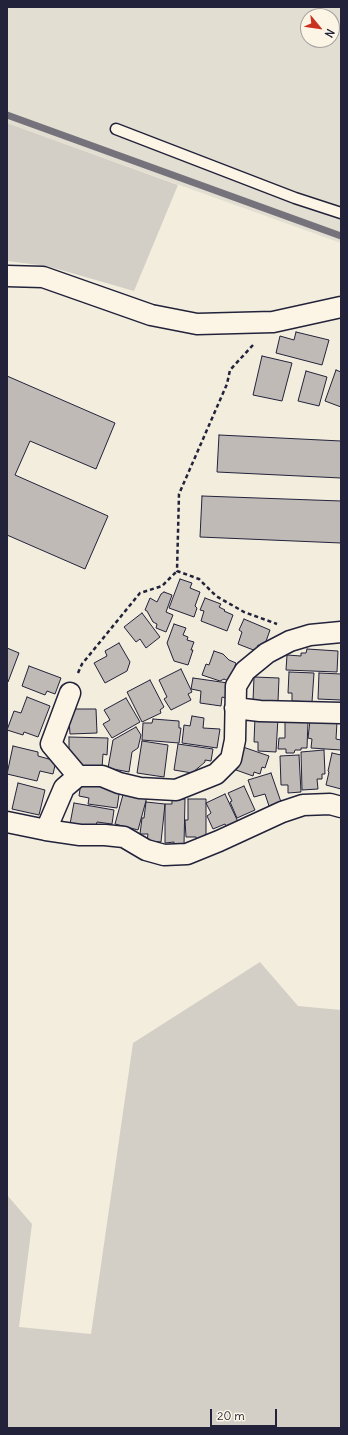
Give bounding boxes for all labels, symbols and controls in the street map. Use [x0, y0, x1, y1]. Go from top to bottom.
north arrow [300, 8, 340, 48]
text: N [322, 27, 338, 40]
scale bar [212, 1401, 279, 1427]
text: 20 m [217, 1408, 245, 1423]

